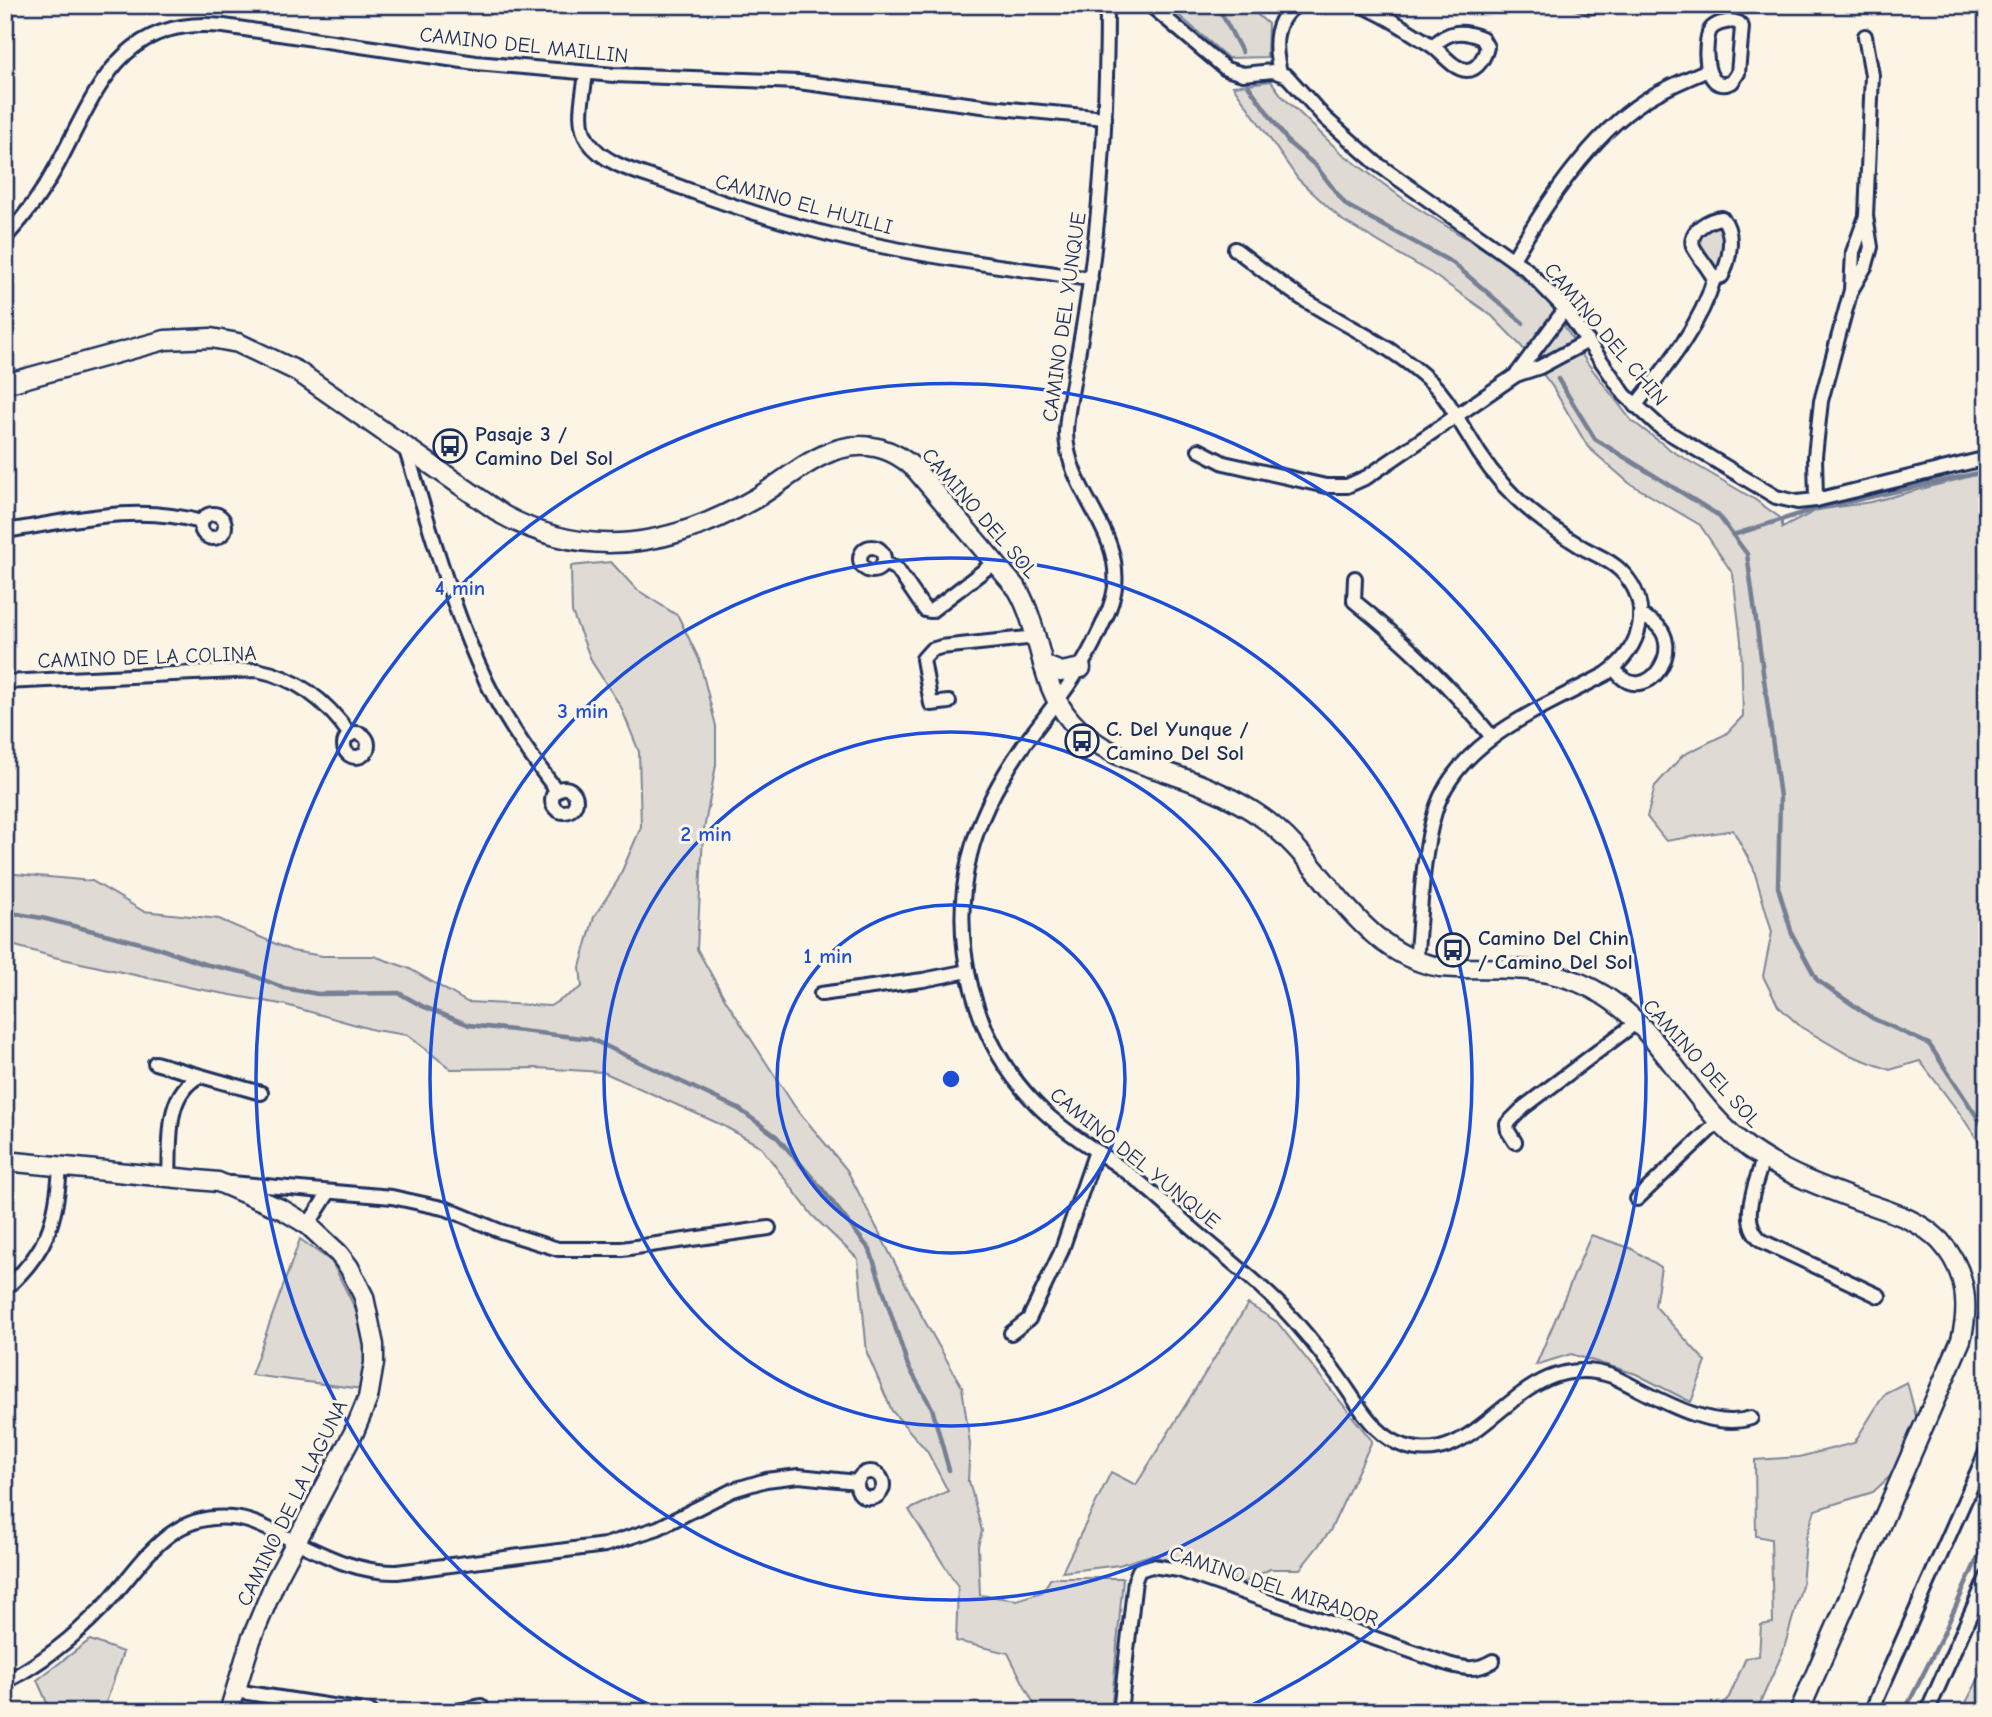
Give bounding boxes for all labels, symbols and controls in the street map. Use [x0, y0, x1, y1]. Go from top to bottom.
street label: CAMINO DEL MAILLIN [418, 22, 630, 68]
street label: CAMINO EL HUILLI [713, 169, 895, 239]
street label: CAMINO DEL YUNQUE [1037, 211, 1091, 423]
street label: CAMINO DEL CHIN [1539, 258, 1673, 410]
place label: Pasaje 3 / Camino Del Sol [475, 422, 613, 470]
bus stop icon: Pasaje 3 / Camino Del Sol [431, 427, 469, 465]
street label: CAMINO DEL SOL [917, 443, 1043, 583]
text: 4 min [435, 576, 485, 600]
street label: CAMINO DE LA COLINA [37, 641, 257, 673]
text: 3 min [557, 699, 609, 723]
place label: C. Del Yunque / Camino Del Sol [1106, 717, 1249, 765]
bus stop icon: C. Del Yunque / Camino Del Sol [1063, 722, 1101, 760]
text: 2 min [680, 822, 732, 846]
place label: Camino Del Chin / Camino Del Sol [1478, 926, 1633, 974]
bus stop icon: Camino Del Chin / Camino Del Sol [1434, 931, 1472, 969]
text: 1 min [804, 944, 852, 968]
street label: CAMINO DEL SOL [1638, 994, 1766, 1132]
centre of rings [939, 1067, 963, 1091]
street label: CAMINO DEL YUNQUE [1045, 1082, 1225, 1234]
street label: CAMINO DE LA LAGUNA [232, 1396, 352, 1610]
street label: CAMINO DEL MIRADOR [1166, 1541, 1382, 1631]

